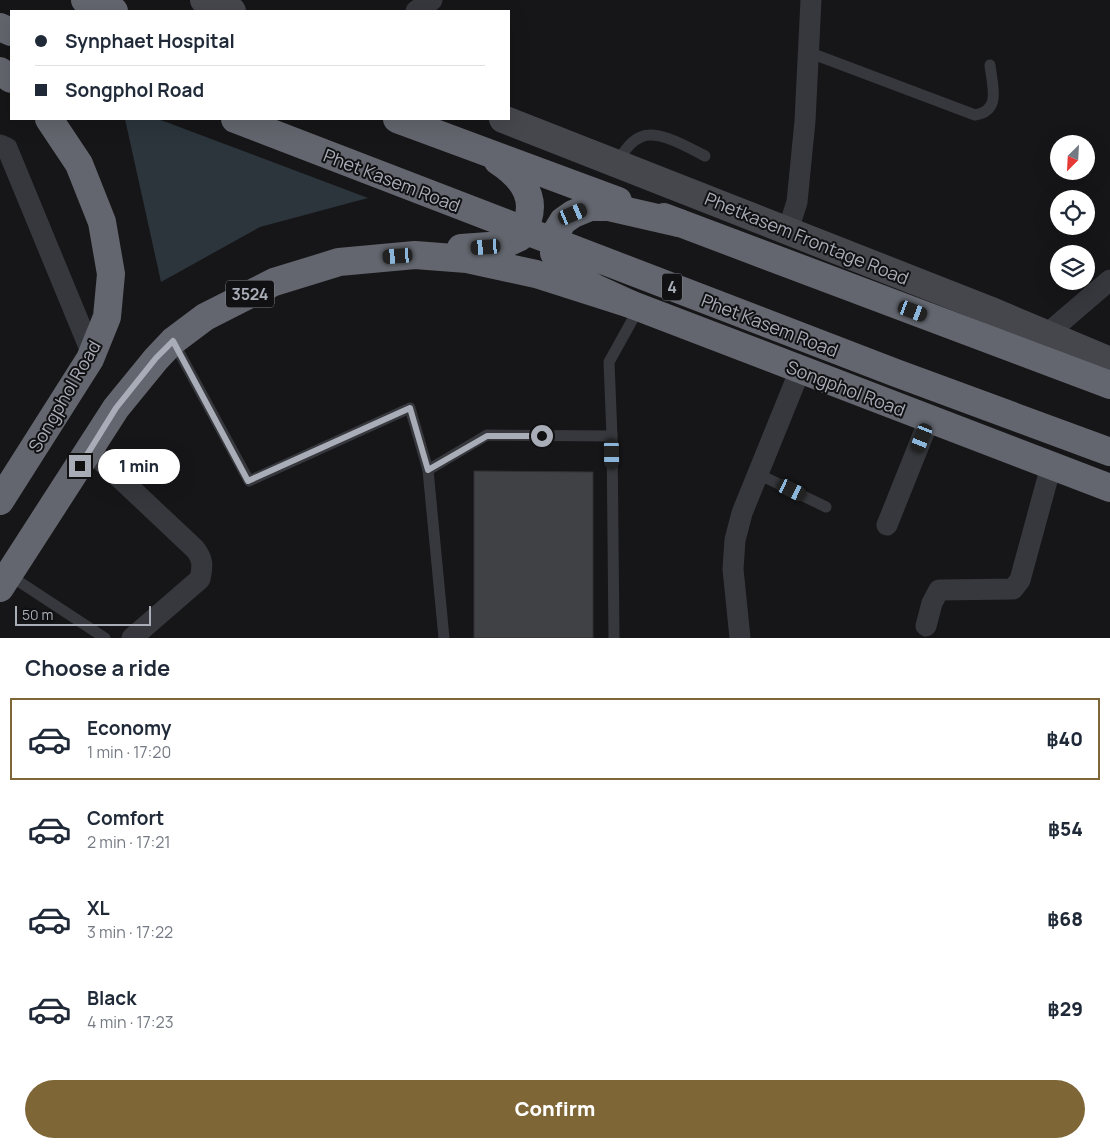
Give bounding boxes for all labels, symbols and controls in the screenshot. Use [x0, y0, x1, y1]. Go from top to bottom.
text: Synphaet Hospital [65, 28, 235, 54]
text: Songphol Road [65, 77, 204, 103]
north arrow [1050, 135, 1095, 180]
map controls [1050, 135, 1095, 290]
street label: Phet Kasem Road [320, 143, 464, 217]
street label: Phetkasem Frontage Road [701, 186, 913, 290]
button: locate [1050, 190, 1095, 235]
car [556, 201, 589, 227]
car [470, 238, 501, 256]
button: layers [1050, 245, 1095, 290]
car [382, 247, 413, 265]
road number: 4 [662, 274, 682, 300]
road number: 3524 [226, 280, 274, 308]
street label: Phet Kasem Road [698, 288, 842, 362]
car [896, 299, 929, 323]
street label: Songphol Road [22, 336, 106, 456]
street label: Songphol Road [783, 354, 909, 422]
car [909, 421, 934, 455]
route start [531, 425, 553, 447]
car [604, 439, 619, 469]
callout: 1 min [98, 448, 180, 484]
route end [69, 455, 91, 477]
text: 1 min [119, 455, 159, 477]
car [775, 477, 808, 503]
scale bar [15, 603, 151, 626]
text: 50 m [22, 605, 53, 624]
text: Choose a ride [25, 653, 170, 683]
text: Economy [87, 715, 171, 741]
icon: car [27, 717, 72, 762]
text: ฿40 [1046, 726, 1083, 752]
text: 1 min · 17:20 [87, 741, 171, 763]
text: Comfort [87, 805, 164, 831]
icon: car [27, 807, 72, 852]
text: ฿54 [1048, 816, 1083, 842]
text: 2 min · 17:21 [87, 831, 171, 853]
text: XL [87, 895, 110, 921]
icon: car [27, 897, 72, 942]
text: ฿68 [1047, 906, 1083, 932]
text: 3 min · 17:22 [87, 921, 173, 943]
text: Black [87, 985, 136, 1011]
icon: car [27, 987, 72, 1032]
text: ฿29 [1048, 996, 1083, 1022]
text: 4 min · 17:23 [87, 1011, 174, 1033]
button: Confirm [25, 1080, 1085, 1138]

